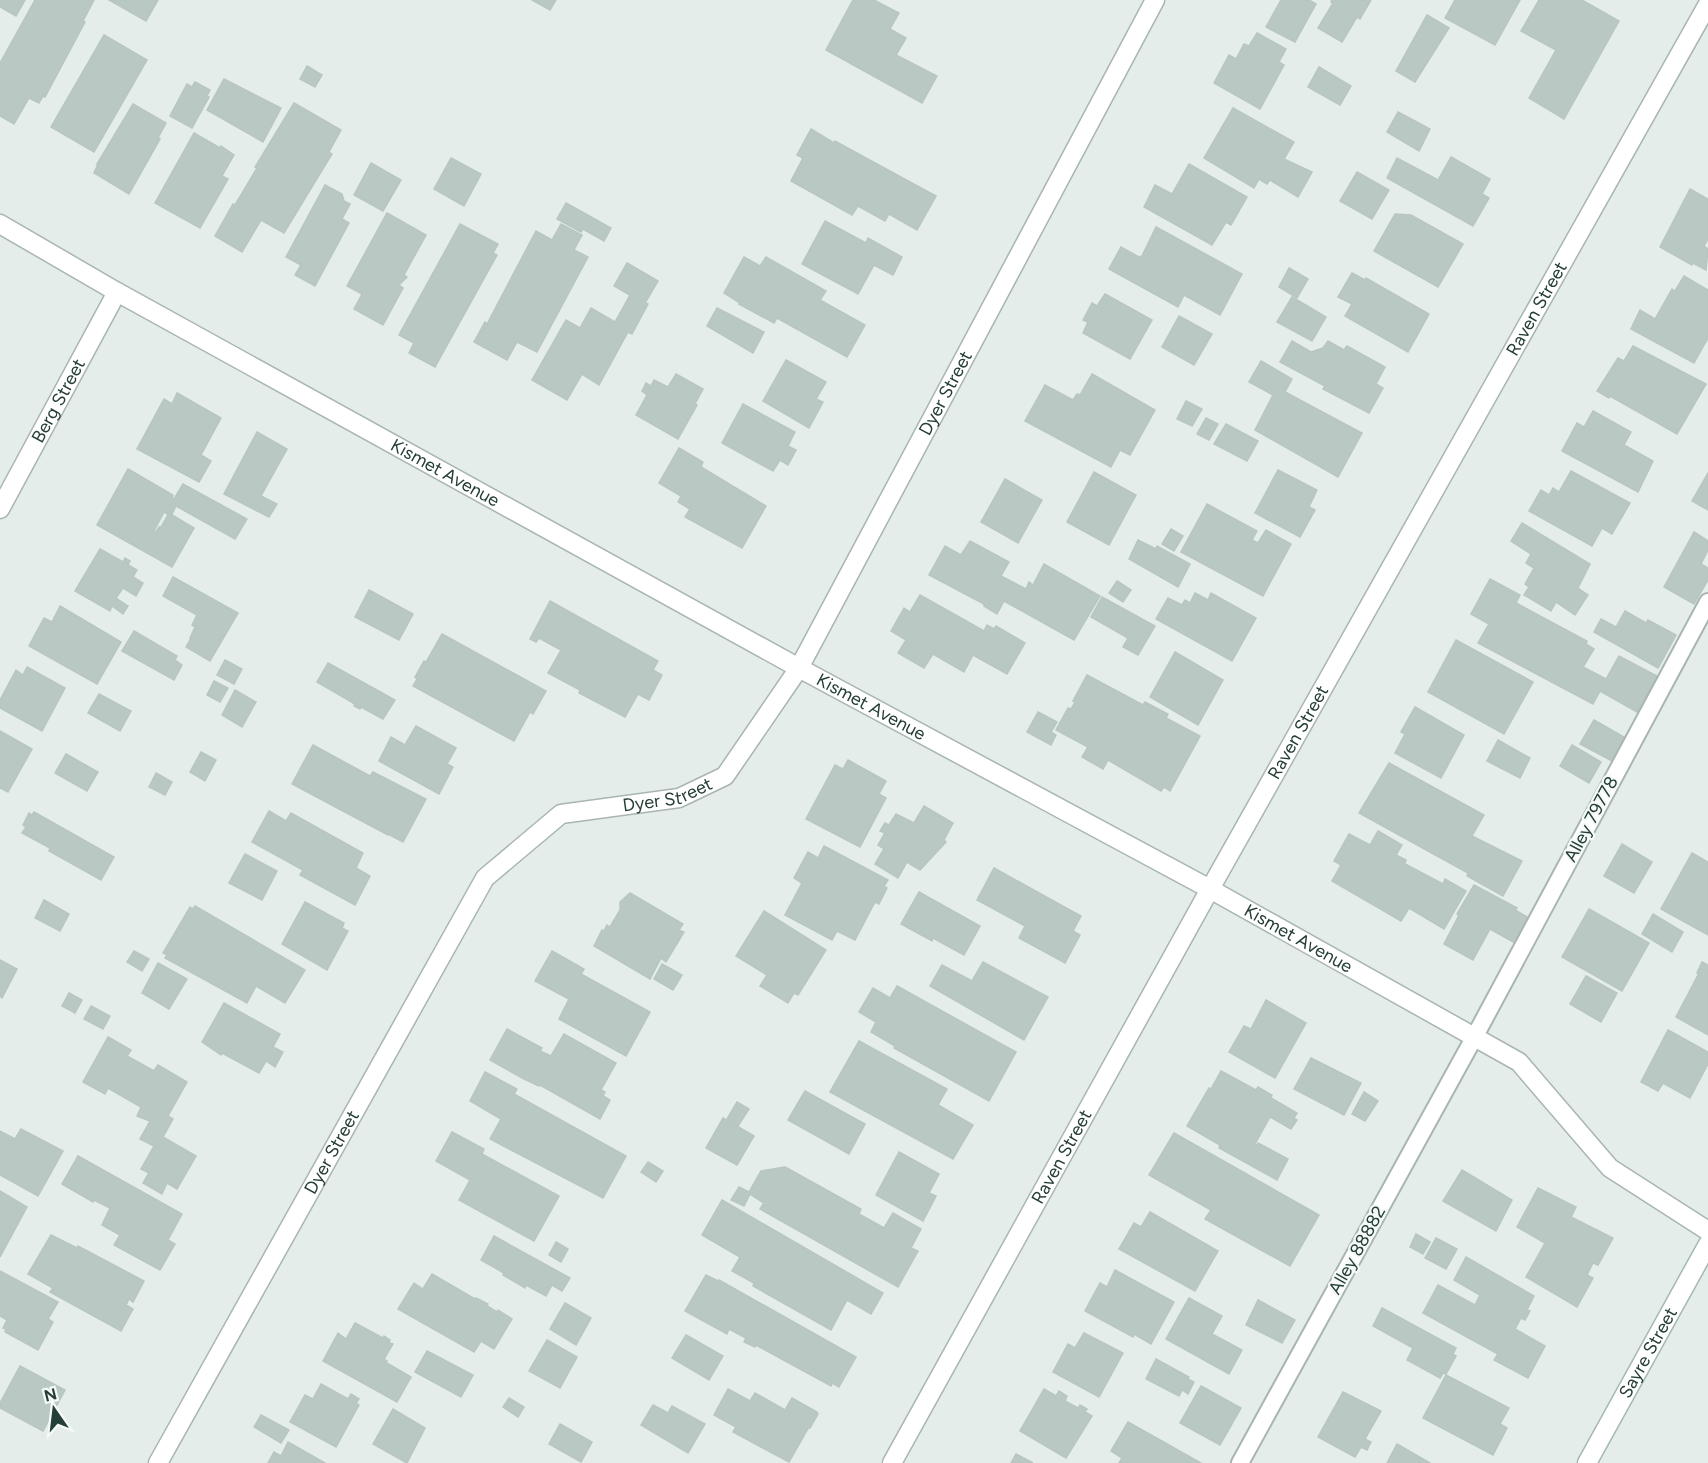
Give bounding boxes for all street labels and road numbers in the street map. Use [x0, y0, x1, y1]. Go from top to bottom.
street label: Raven Street [1501, 258, 1572, 360]
street label: Dyer Street [914, 347, 977, 439]
street label: Berg Street [27, 355, 90, 447]
street label: Kismet Avenue [387, 434, 504, 512]
street label: Kismet Avenue [813, 668, 930, 745]
street label: Raven Street [1263, 681, 1333, 783]
street label: Alley 79778 [1559, 772, 1623, 866]
street label: Dyer Street [621, 773, 716, 817]
street label: Kismet Avenue [1240, 899, 1357, 978]
street label: Dyer Street [300, 1106, 364, 1198]
street label: Raven Street [1027, 1106, 1097, 1208]
street label: Alley 88882 [1324, 1202, 1390, 1298]
street label: Sayre Street [1614, 1303, 1682, 1402]

